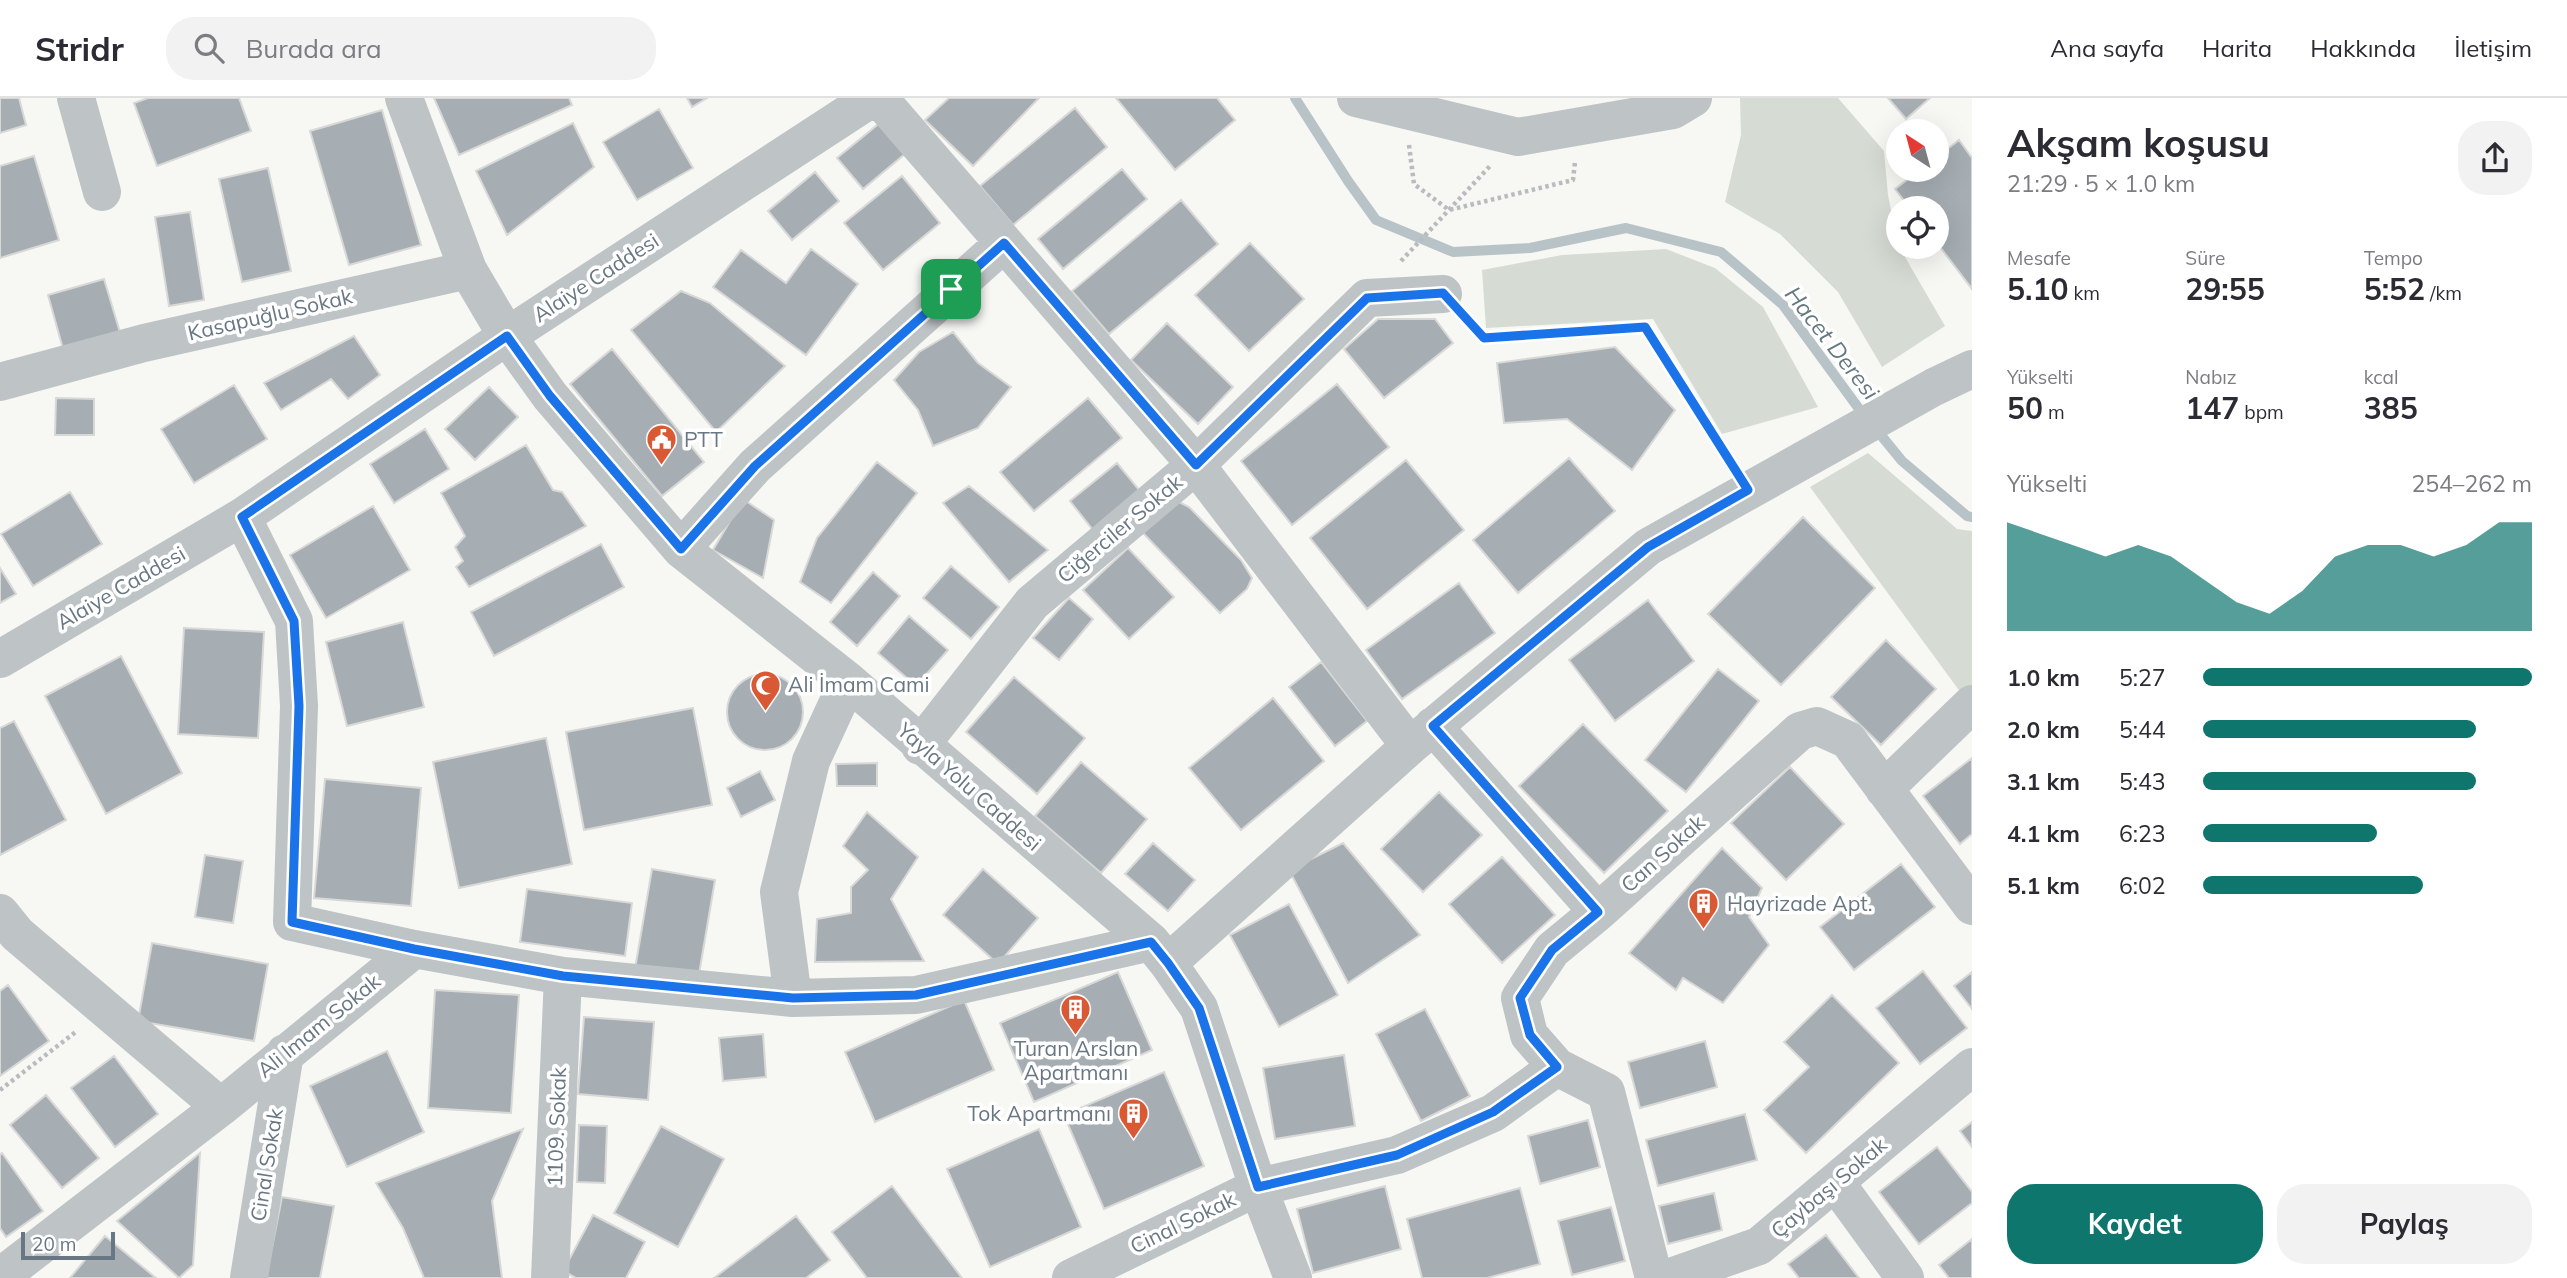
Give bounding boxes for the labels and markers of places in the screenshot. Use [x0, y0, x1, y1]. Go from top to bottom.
pin [921, 259, 981, 319]
public building icon: PTT [644, 423, 678, 467]
place label: PTT [684, 426, 723, 452]
mosque icon: Ali İmam Cami [748, 668, 782, 712]
place label: Ali İmam Cami [788, 671, 930, 697]
building icon: Hayrizade Apt. [1687, 887, 1721, 931]
place label: Hayrizade Apt. [1727, 890, 1873, 916]
building icon: Turan Arslan Apartmanı [1059, 992, 1093, 1036]
place label: Turan Arslan Apartmanı [1014, 1035, 1138, 1085]
building icon: Tok Apartmanı [1117, 1097, 1151, 1141]
place label: Tok Apartmanı [967, 1100, 1111, 1126]

